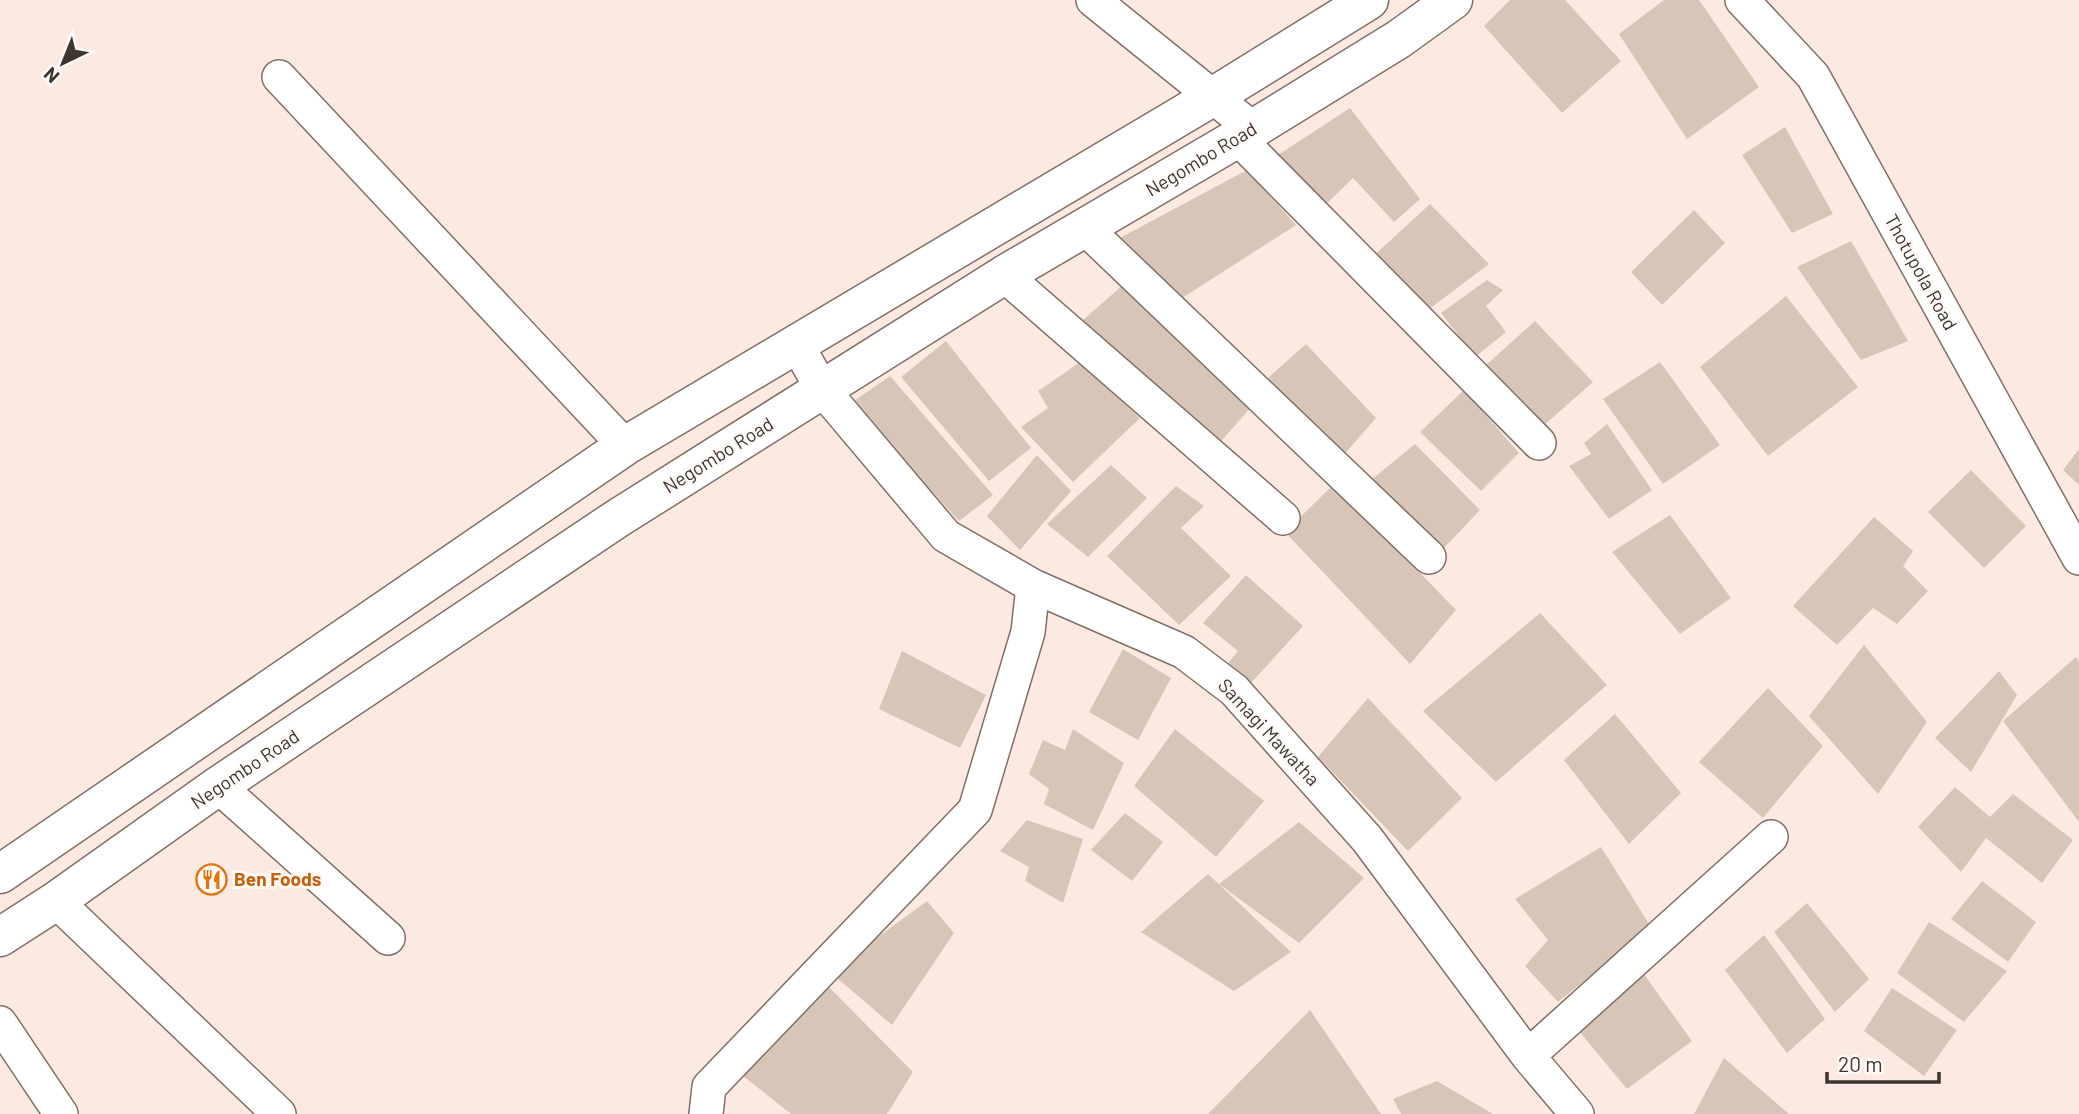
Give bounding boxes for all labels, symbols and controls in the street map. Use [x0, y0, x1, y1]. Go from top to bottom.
north arrow [28, 28, 98, 98]
text: N [39, 63, 64, 89]
street label: Negombo Road [1141, 116, 1260, 201]
street label: Thotupola Road [1880, 210, 1963, 334]
street label: Negombo Road [658, 412, 777, 498]
street label: Samagi Mawatha [1214, 673, 1325, 790]
street label: Negombo Road [186, 724, 303, 813]
restaurant icon: Ben Foods [194, 862, 228, 896]
place label: Ben Foods [234, 867, 321, 890]
scale bar [1827, 1040, 1939, 1084]
text: 20 m [1838, 1051, 1883, 1076]

